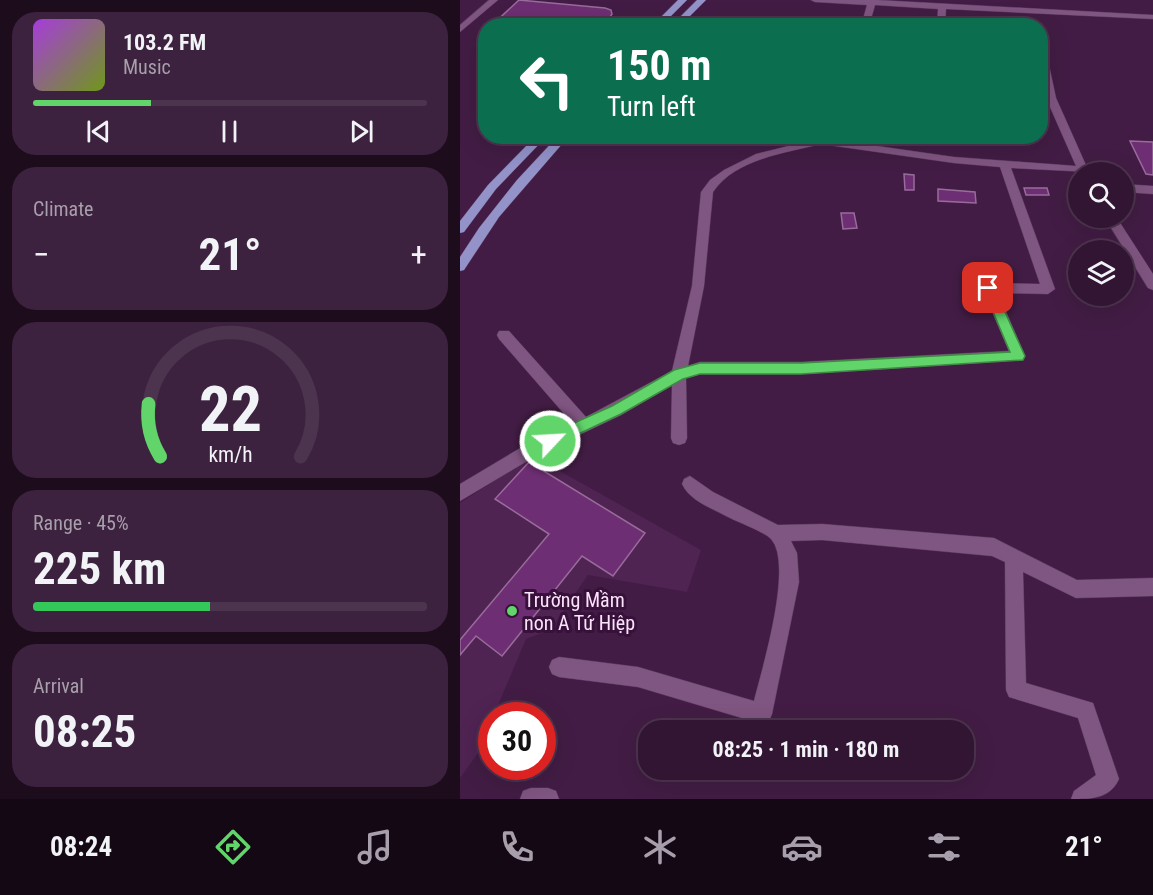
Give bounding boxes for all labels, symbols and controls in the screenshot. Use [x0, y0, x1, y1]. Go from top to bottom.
text: 103.2 FM [123, 30, 206, 55]
text: 150 m [607, 41, 712, 90]
icon: left [508, 42, 586, 120]
text: Music [123, 55, 171, 79]
text: Turn left [607, 91, 696, 123]
icon: previous [82, 115, 115, 148]
icon: pause [213, 115, 246, 148]
icon: next [345, 115, 378, 148]
map controls [1068, 162, 1134, 306]
button: search [1068, 162, 1134, 228]
text: Climate [33, 197, 93, 221]
text: 21° [199, 228, 262, 281]
text: − [33, 235, 50, 274]
text: + [411, 235, 427, 274]
button: layers [1068, 240, 1134, 306]
pin [962, 262, 1013, 313]
icon: arrive [971, 271, 1004, 304]
text: 22 [198, 373, 262, 446]
position arrow [518, 409, 582, 473]
text: km/h [208, 442, 252, 467]
text: Range · 45% [33, 511, 129, 535]
text: 225 km [33, 542, 166, 595]
place label: Trường Mầm non A Tứ Hiệp [524, 588, 635, 635]
marker: Trường Mầm non A Tứ Hiệp [505, 604, 519, 618]
text: Arrival [33, 674, 84, 698]
speed limit sign: 30 [478, 702, 556, 780]
text: 08:25 [33, 705, 136, 758]
text: 08:25 · 1 min · 180 m [713, 737, 899, 762]
icon: directions [212, 826, 254, 868]
icon: music [354, 826, 396, 868]
icon: phone [496, 826, 538, 868]
icon: climate [639, 826, 681, 868]
icon: car [781, 826, 823, 868]
icon: filters [923, 826, 965, 868]
text: 08:24 [50, 831, 112, 863]
text: 21° [1065, 831, 1103, 863]

